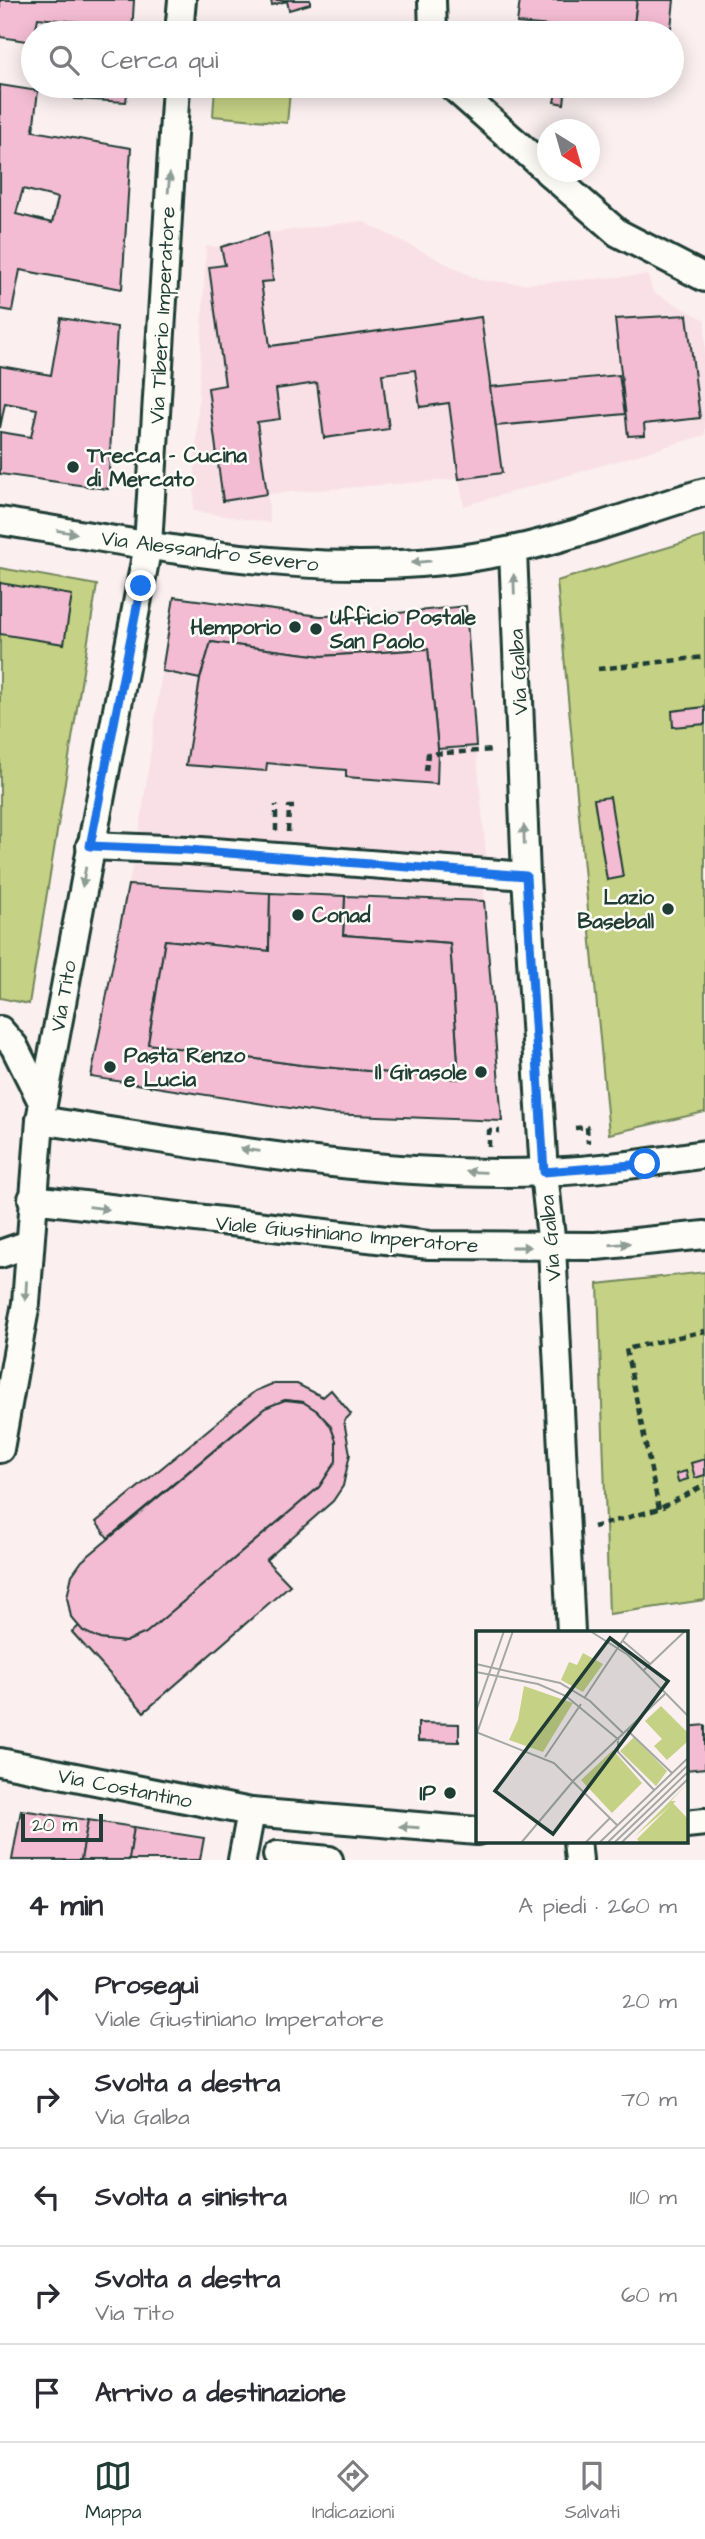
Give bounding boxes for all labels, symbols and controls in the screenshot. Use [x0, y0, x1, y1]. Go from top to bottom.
search box [21, 21, 684, 98]
icon: search [45, 41, 83, 79]
text: Cerca qui [101, 42, 218, 78]
north arrow [537, 119, 600, 182]
one-way arrow [164, 172, 175, 194]
street label: Via Tiberio Imperatore [142, 205, 184, 425]
place label: Trecca - Cucina di Mercato [86, 441, 247, 494]
marker: Trecca - Cucina di Mercato [65, 459, 81, 475]
street label: Via Alessandro Severo [100, 524, 321, 579]
one-way arrow [56, 527, 78, 538]
one-way arrow [410, 556, 432, 567]
route end [125, 570, 156, 601]
one-way arrow [508, 572, 519, 594]
place label: Ufficio Postale San Paolo [329, 603, 477, 656]
place label: Hemporio [190, 613, 281, 643]
marker: Hemporio [287, 619, 303, 635]
marker: Ufficio Postale San Paolo [308, 621, 324, 637]
street label: Via Galba [502, 628, 535, 716]
one-way arrow [519, 824, 530, 846]
one-way arrow [79, 866, 90, 888]
place label: Lazio Baseball [577, 883, 655, 936]
place label: Conad [312, 901, 371, 930]
marker: Lazio Baseball [660, 901, 676, 917]
marker: Conad [290, 907, 306, 923]
street label: Via Tito [43, 958, 84, 1034]
place label: Pasta Renzo e Lucia [124, 1041, 245, 1094]
place label: Il Girasole [375, 1058, 468, 1087]
marker: Pasta Renzo e Lucia [102, 1059, 118, 1075]
marker: Il Girasole [473, 1064, 489, 1080]
one-way arrow [239, 1145, 261, 1156]
route start [629, 1148, 660, 1179]
one-way arrow [465, 1167, 487, 1178]
street label: Via Galba [532, 1193, 569, 1282]
one-way arrow [88, 1202, 110, 1213]
street label: Viale Giustiniano Imperatore [214, 1209, 480, 1261]
one-way arrow [609, 1238, 631, 1249]
one-way arrow [510, 1241, 532, 1253]
one-way arrow [21, 1281, 32, 1303]
inset map [476, 1631, 688, 1842]
street label: Via Costantino [55, 1761, 195, 1816]
place label: IP [419, 1779, 437, 1808]
marker: IP [442, 1785, 458, 1801]
scale bar [21, 1811, 103, 1843]
text: 20 m [32, 1812, 77, 1839]
one-way arrow [398, 1821, 420, 1832]
text: 4 min [28, 1885, 103, 1927]
text: A piedi · 260 m [518, 1890, 677, 1922]
text: Prosegui [95, 1967, 198, 2003]
icon: ahead [28, 1982, 66, 2020]
text: 20 m [622, 1985, 677, 2017]
text: Viale Giustiniano Imperatore [95, 2003, 384, 2035]
text: Svolta a destra [95, 2065, 280, 2101]
icon: right [28, 2080, 66, 2118]
text: 70 m [621, 2083, 677, 2115]
text: Via Galba [95, 2101, 190, 2133]
icon: left [28, 2178, 66, 2216]
text: Svolta a sinistra [95, 2179, 287, 2215]
text: 110 m [629, 2181, 677, 2213]
text: Svolta a destra [95, 2261, 280, 2297]
icon: right [28, 2276, 66, 2314]
text: 60 m [621, 2279, 677, 2311]
text: Via Tito [95, 2297, 174, 2329]
icon: arrive [28, 2374, 66, 2412]
text: Arrivo a destinazione [95, 2375, 346, 2411]
tab: Mappa [85, 2457, 142, 2526]
tab: Indicazioni [312, 2457, 394, 2526]
tab: Salvati [565, 2457, 620, 2526]

